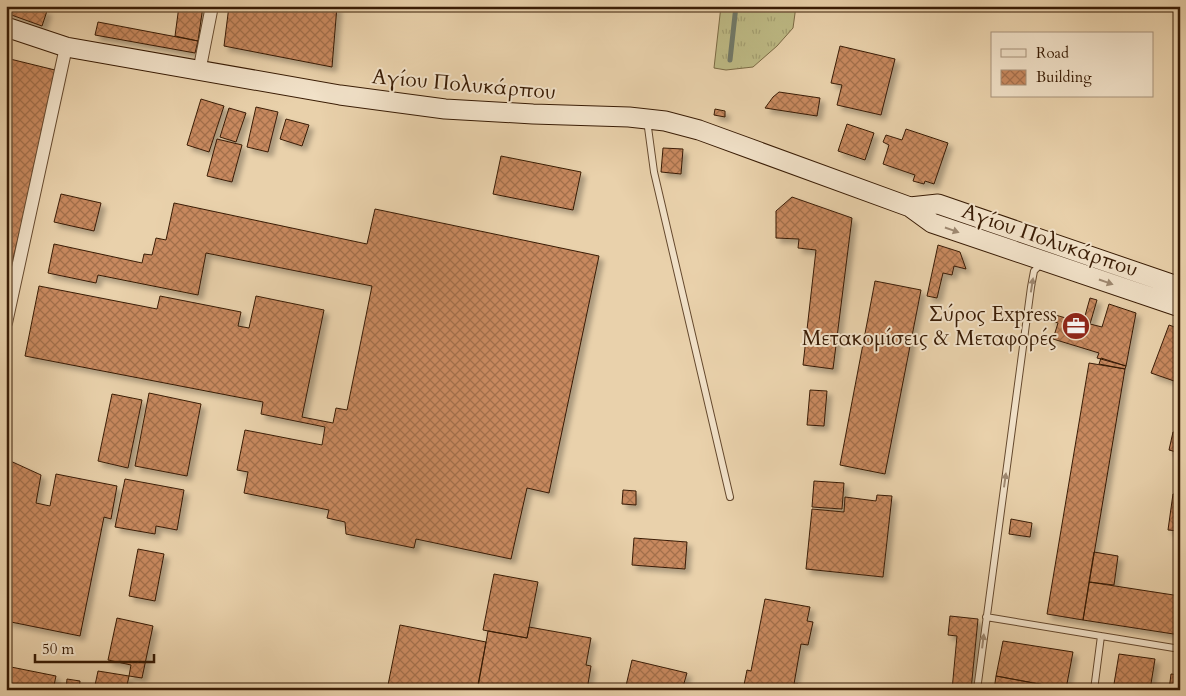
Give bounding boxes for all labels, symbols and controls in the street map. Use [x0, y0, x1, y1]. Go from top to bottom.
legend [991, 32, 1154, 98]
text: Road [1036, 43, 1069, 63]
street label: Αγίου Πολυκάρπου [371, 62, 557, 107]
text: Building [1036, 67, 1092, 87]
street label: Αγίου Πολυκάρπου [958, 197, 1142, 284]
one-way arrow [945, 227, 960, 234]
one-way arrow [1028, 276, 1036, 292]
one-way arrow [1099, 279, 1114, 287]
place label: Σύρος Express Μετακομίσεις & Μεταφορές [802, 300, 1057, 353]
office icon: Σύρος Express Μετακομίσεις & Μεταφορές [1061, 311, 1091, 341]
one-way arrow [1001, 472, 1009, 488]
scale bar [35, 631, 154, 663]
one-way arrow [979, 633, 987, 649]
text: 50 m [42, 639, 74, 659]

